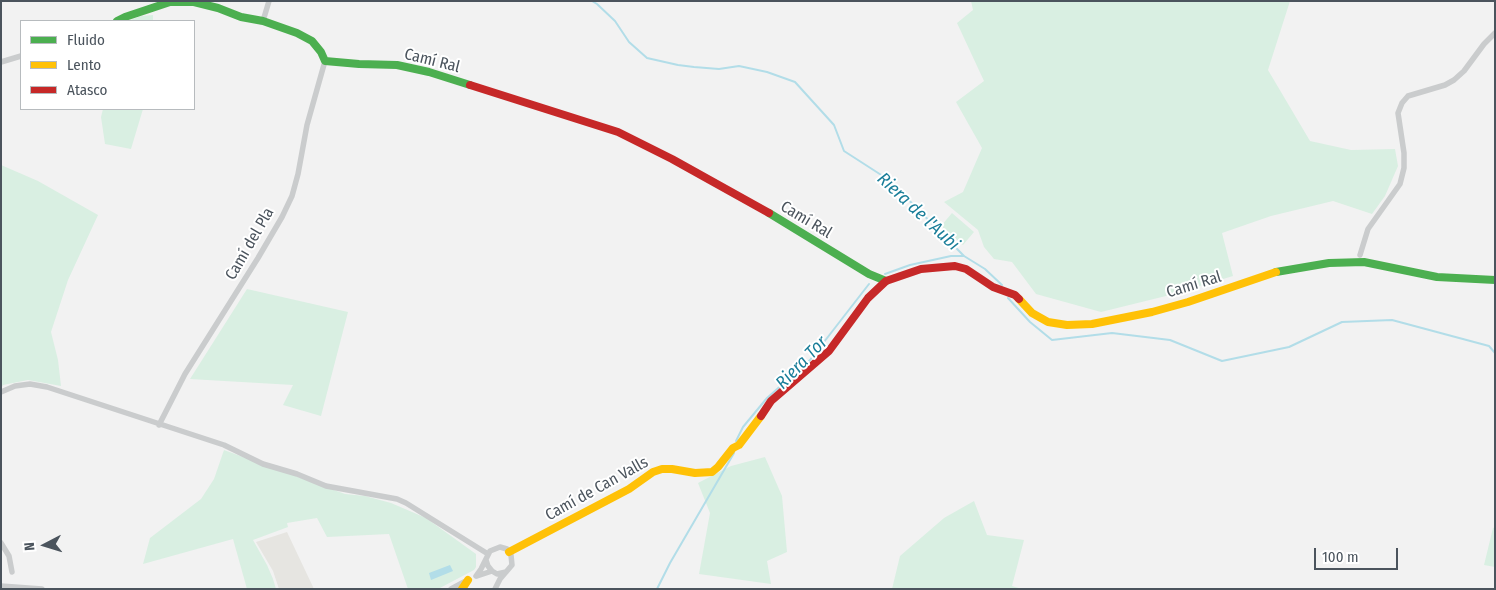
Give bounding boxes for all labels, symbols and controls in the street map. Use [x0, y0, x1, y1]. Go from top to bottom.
legend [20, 20, 195, 110]
text: Fluido [67, 31, 105, 49]
street label: Camí Ral [402, 45, 462, 77]
text: Lento [67, 56, 101, 74]
text: Atasco [67, 81, 107, 99]
water label: Riera de l'Aubi [872, 168, 964, 256]
street label: Camí Ral [777, 197, 835, 243]
street label: Camí del Pla [222, 204, 278, 284]
street label: Camí Ral [1164, 268, 1224, 302]
water label: Riera Tor [772, 332, 832, 394]
street label: Camí de Can Valls [542, 453, 652, 525]
north arrow [20, 520, 70, 570]
scale bar [1316, 538, 1400, 570]
text: N [21, 541, 38, 551]
text: 100 m [1322, 548, 1359, 566]

